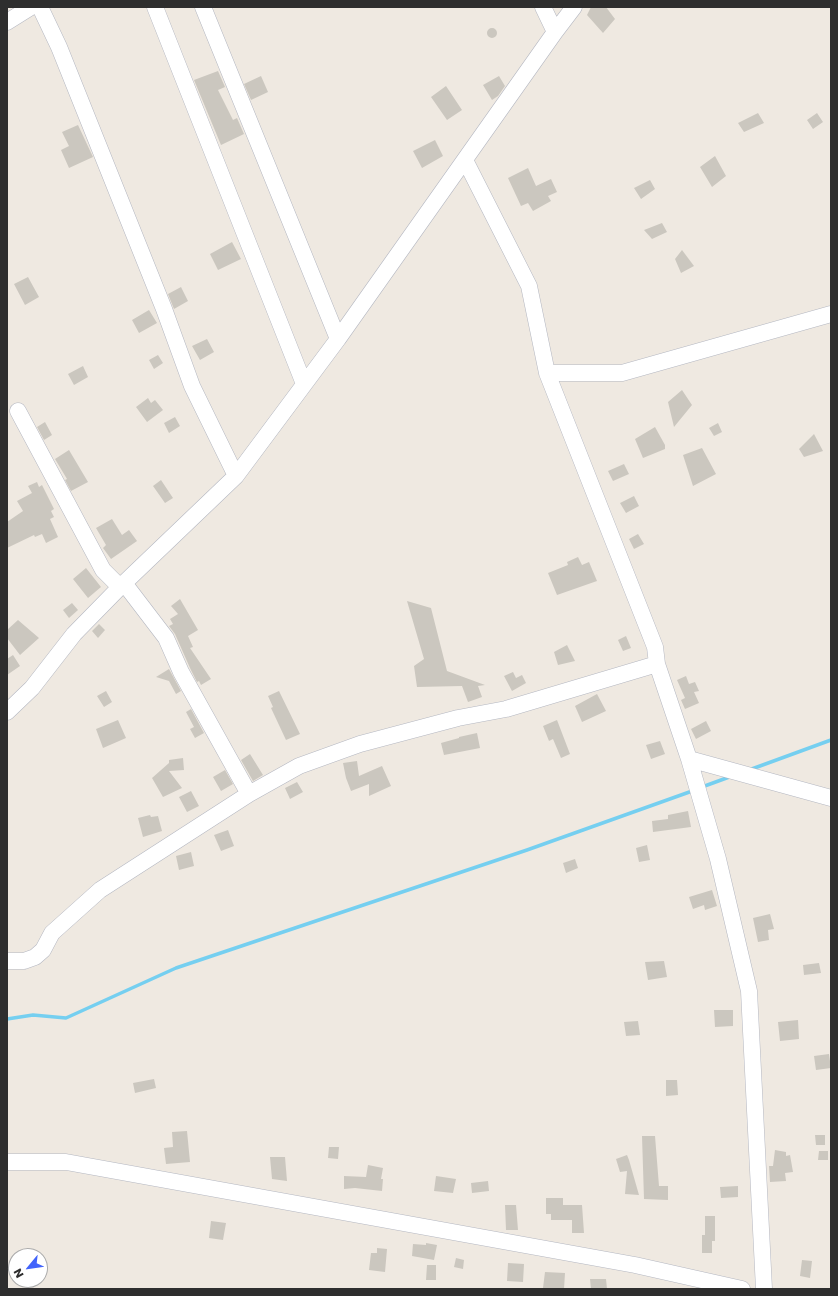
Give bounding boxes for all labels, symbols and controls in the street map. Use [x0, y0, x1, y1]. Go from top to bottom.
north arrow [8, 1248, 48, 1288]
text: N [9, 1266, 27, 1281]

